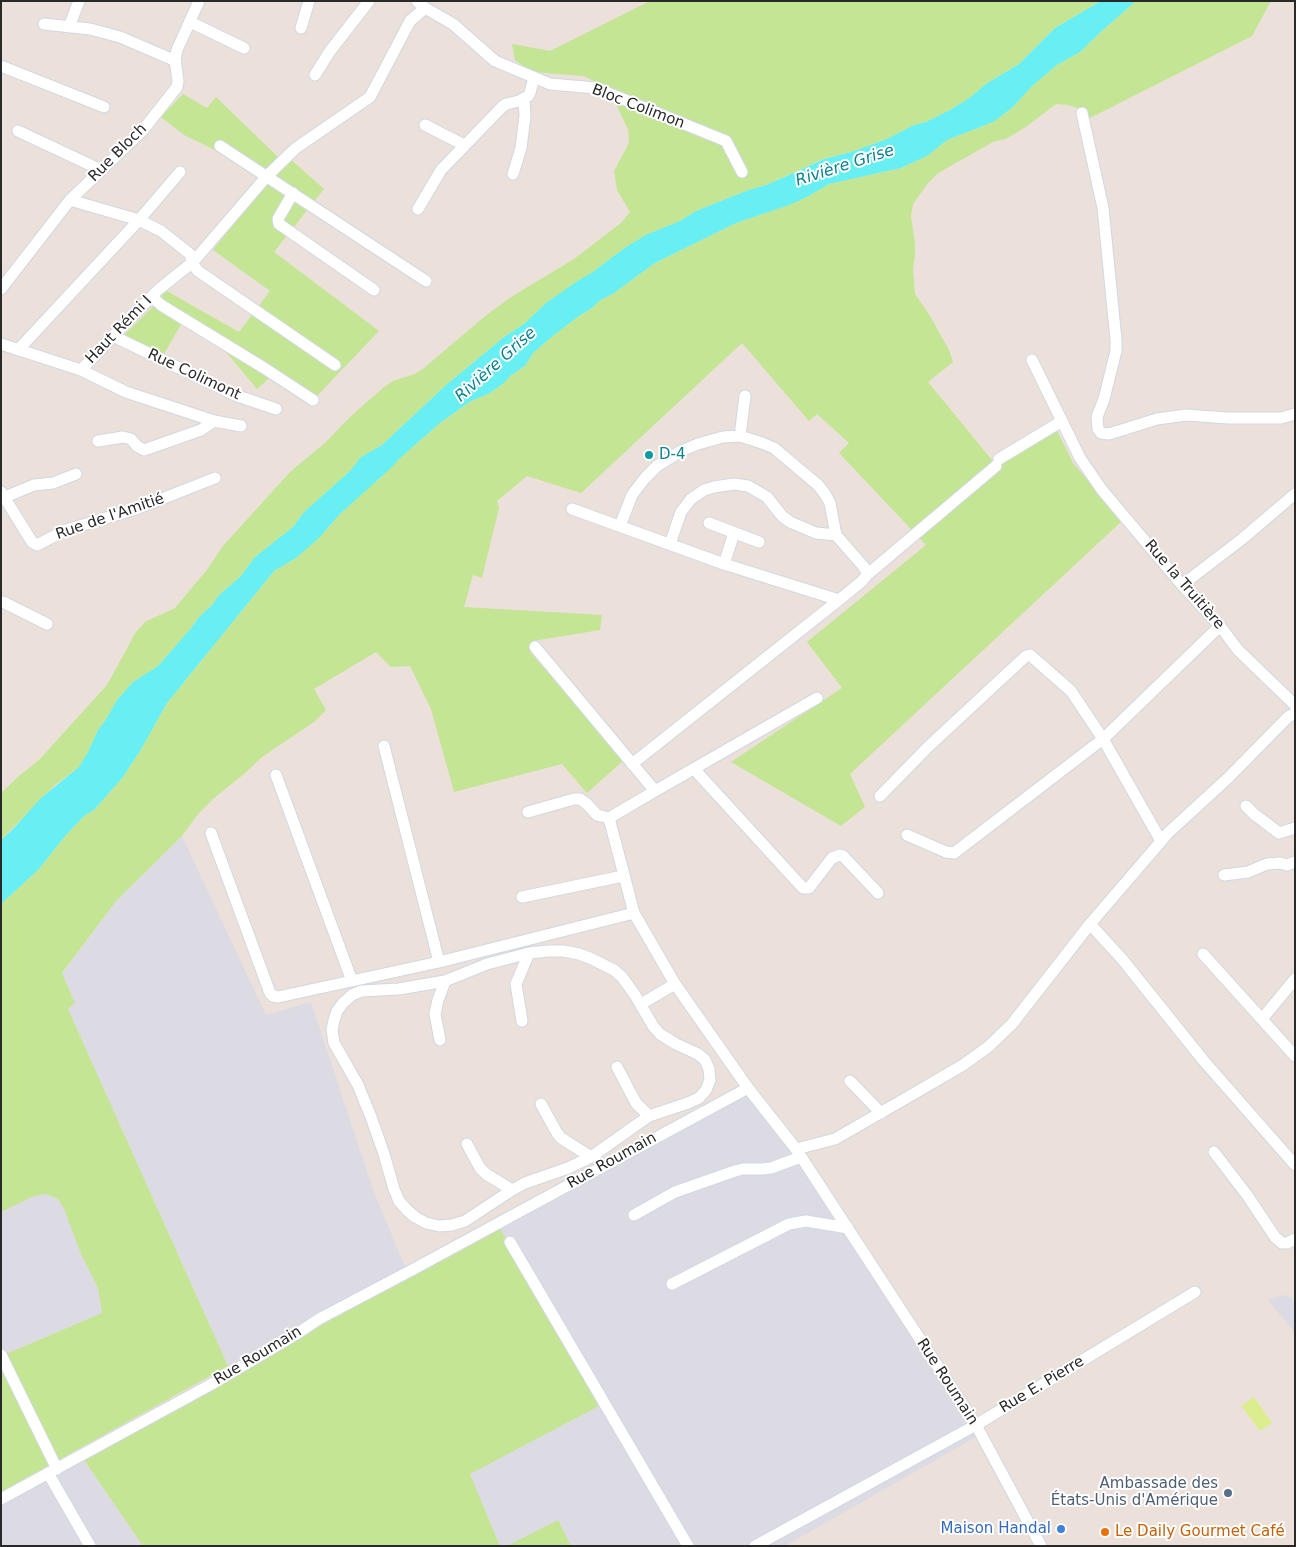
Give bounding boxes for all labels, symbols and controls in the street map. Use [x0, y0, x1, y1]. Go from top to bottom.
street label: Bloc Colimon [589, 81, 687, 133]
street label: Rue Bloch [85, 120, 151, 186]
water label: Rivière Grise [793, 141, 897, 191]
street label: Haut Rémi I [82, 292, 156, 368]
water label: Rivière Grise [452, 324, 540, 406]
street label: Rue Colimont [145, 346, 243, 404]
place label: D-4 [659, 446, 686, 464]
marker: D-4 [643, 449, 655, 461]
street label: Rue de l'Amitié [53, 490, 167, 544]
street label: Rue la Truitière [1140, 537, 1228, 633]
street label: Rue Roumain [564, 1129, 660, 1193]
street label: Rue Roumain [211, 1323, 305, 1389]
street label: Rue Roumain [912, 1336, 982, 1428]
street label: Rue E. Pierre [997, 1353, 1087, 1417]
place label: Ambassade des États-Unis d'Amérique [1051, 1475, 1218, 1510]
marker: Ambassade des États-Unis d'Amérique [1222, 1487, 1234, 1499]
place label: Maison Handal [941, 1520, 1051, 1538]
marker: Maison Handal [1055, 1523, 1067, 1535]
place label: Le Daily Gourmet Café [1115, 1523, 1285, 1541]
marker: Le Daily Gourmet Café [1099, 1526, 1111, 1538]

